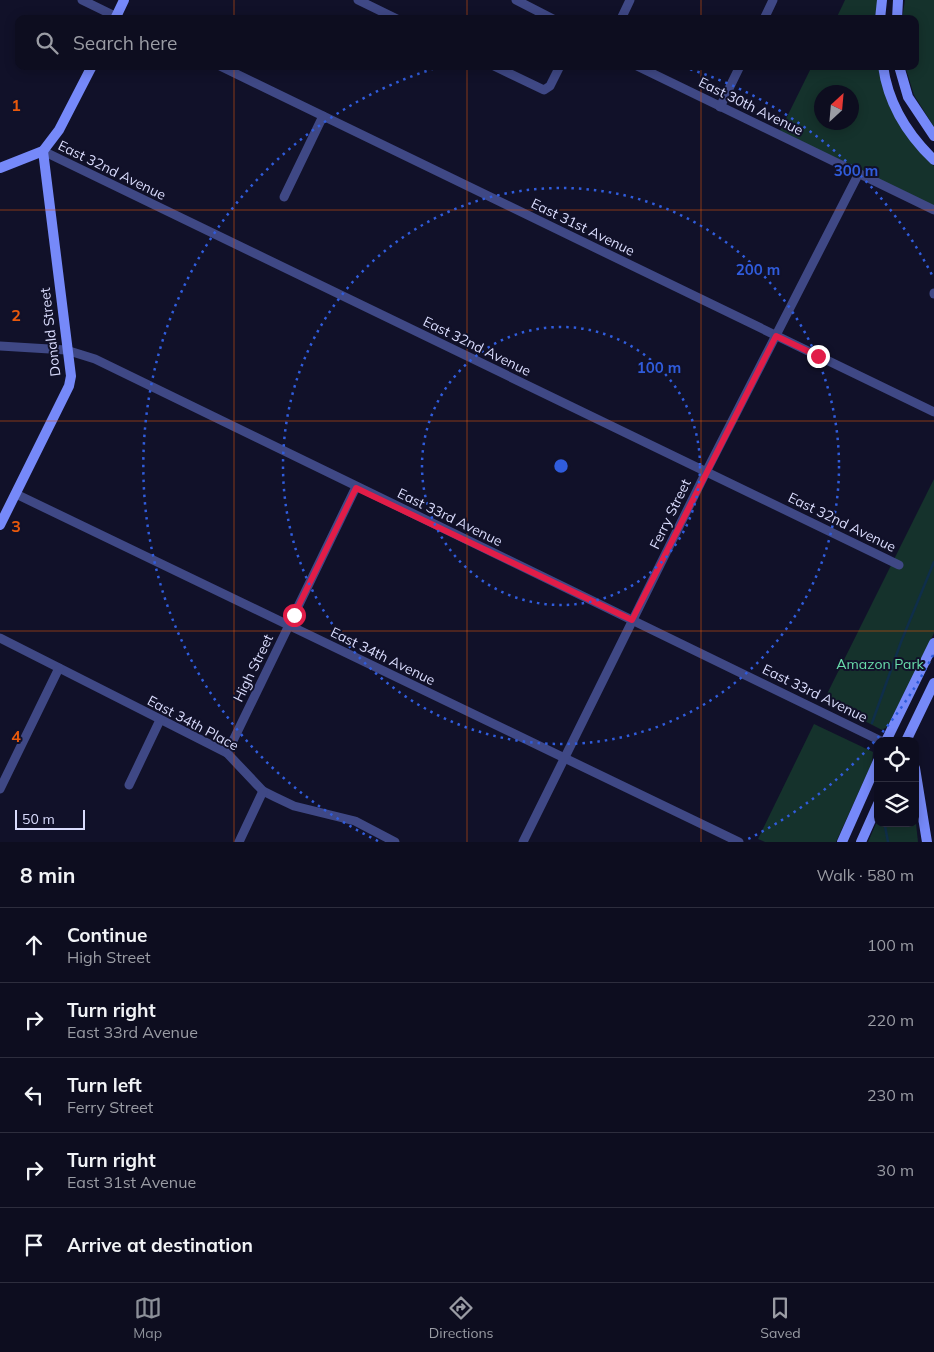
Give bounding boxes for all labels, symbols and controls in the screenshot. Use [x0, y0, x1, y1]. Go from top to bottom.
search box [15, 15, 919, 70]
icon: search [33, 29, 61, 57]
text: Search here [73, 31, 177, 55]
street label: East 30th Avenue [696, 73, 806, 139]
north arrow [814, 85, 859, 130]
text: 1 [11, 95, 21, 115]
street label: East 32nd Avenue [55, 136, 169, 204]
text: 300 m [834, 161, 878, 180]
street label: East 31st Avenue [528, 194, 638, 260]
text: 200 m [736, 260, 780, 279]
street label: Donald Street [36, 287, 64, 377]
text: 2 [11, 305, 21, 325]
street label: East 32nd Avenue [420, 312, 534, 380]
route end [807, 345, 830, 368]
text: 100 m [637, 358, 681, 377]
centre of rings [552, 457, 570, 475]
street label: Ferry Street [645, 476, 695, 552]
street label: East 33rd Avenue [395, 484, 505, 550]
street label: East 32nd Avenue [785, 488, 899, 556]
text: 3 [11, 516, 21, 536]
route start [283, 604, 306, 627]
street label: East 34th Avenue [328, 623, 438, 689]
street label: High Street [229, 631, 277, 705]
park label: Amazon Park [836, 655, 925, 673]
street label: East 33rd Avenue [760, 660, 870, 726]
street label: East 34th Place [144, 691, 242, 755]
text: 4 [11, 726, 21, 746]
map controls [874, 737, 919, 827]
button: locate [874, 737, 919, 782]
button: layers [874, 782, 919, 827]
scale bar [15, 807, 85, 830]
text: 50 m [22, 810, 55, 828]
text: 8 min [20, 862, 75, 888]
text: Walk · 580 m [816, 865, 914, 885]
text: Continue [67, 923, 147, 947]
icon: ahead [20, 931, 48, 959]
text: 100 m [867, 935, 914, 955]
text: High Street [67, 947, 151, 967]
text: Turn right [67, 998, 156, 1022]
icon: right [20, 1006, 48, 1034]
text: 220 m [867, 1010, 914, 1030]
text: East 33rd Avenue [67, 1022, 198, 1042]
text: Turn left [67, 1073, 142, 1097]
icon: left [20, 1081, 48, 1109]
text: 230 m [867, 1085, 914, 1105]
text: Ferry Street [67, 1097, 153, 1117]
text: Turn right [67, 1148, 156, 1172]
icon: right [20, 1156, 48, 1184]
text: 30 m [877, 1160, 914, 1180]
text: East 31st Avenue [67, 1172, 196, 1192]
icon: arrive [20, 1231, 48, 1259]
text: Arrive at destination [67, 1233, 253, 1257]
tab: Map [133, 1294, 162, 1342]
tab: Directions [429, 1294, 494, 1342]
tab: Saved [760, 1294, 801, 1342]

